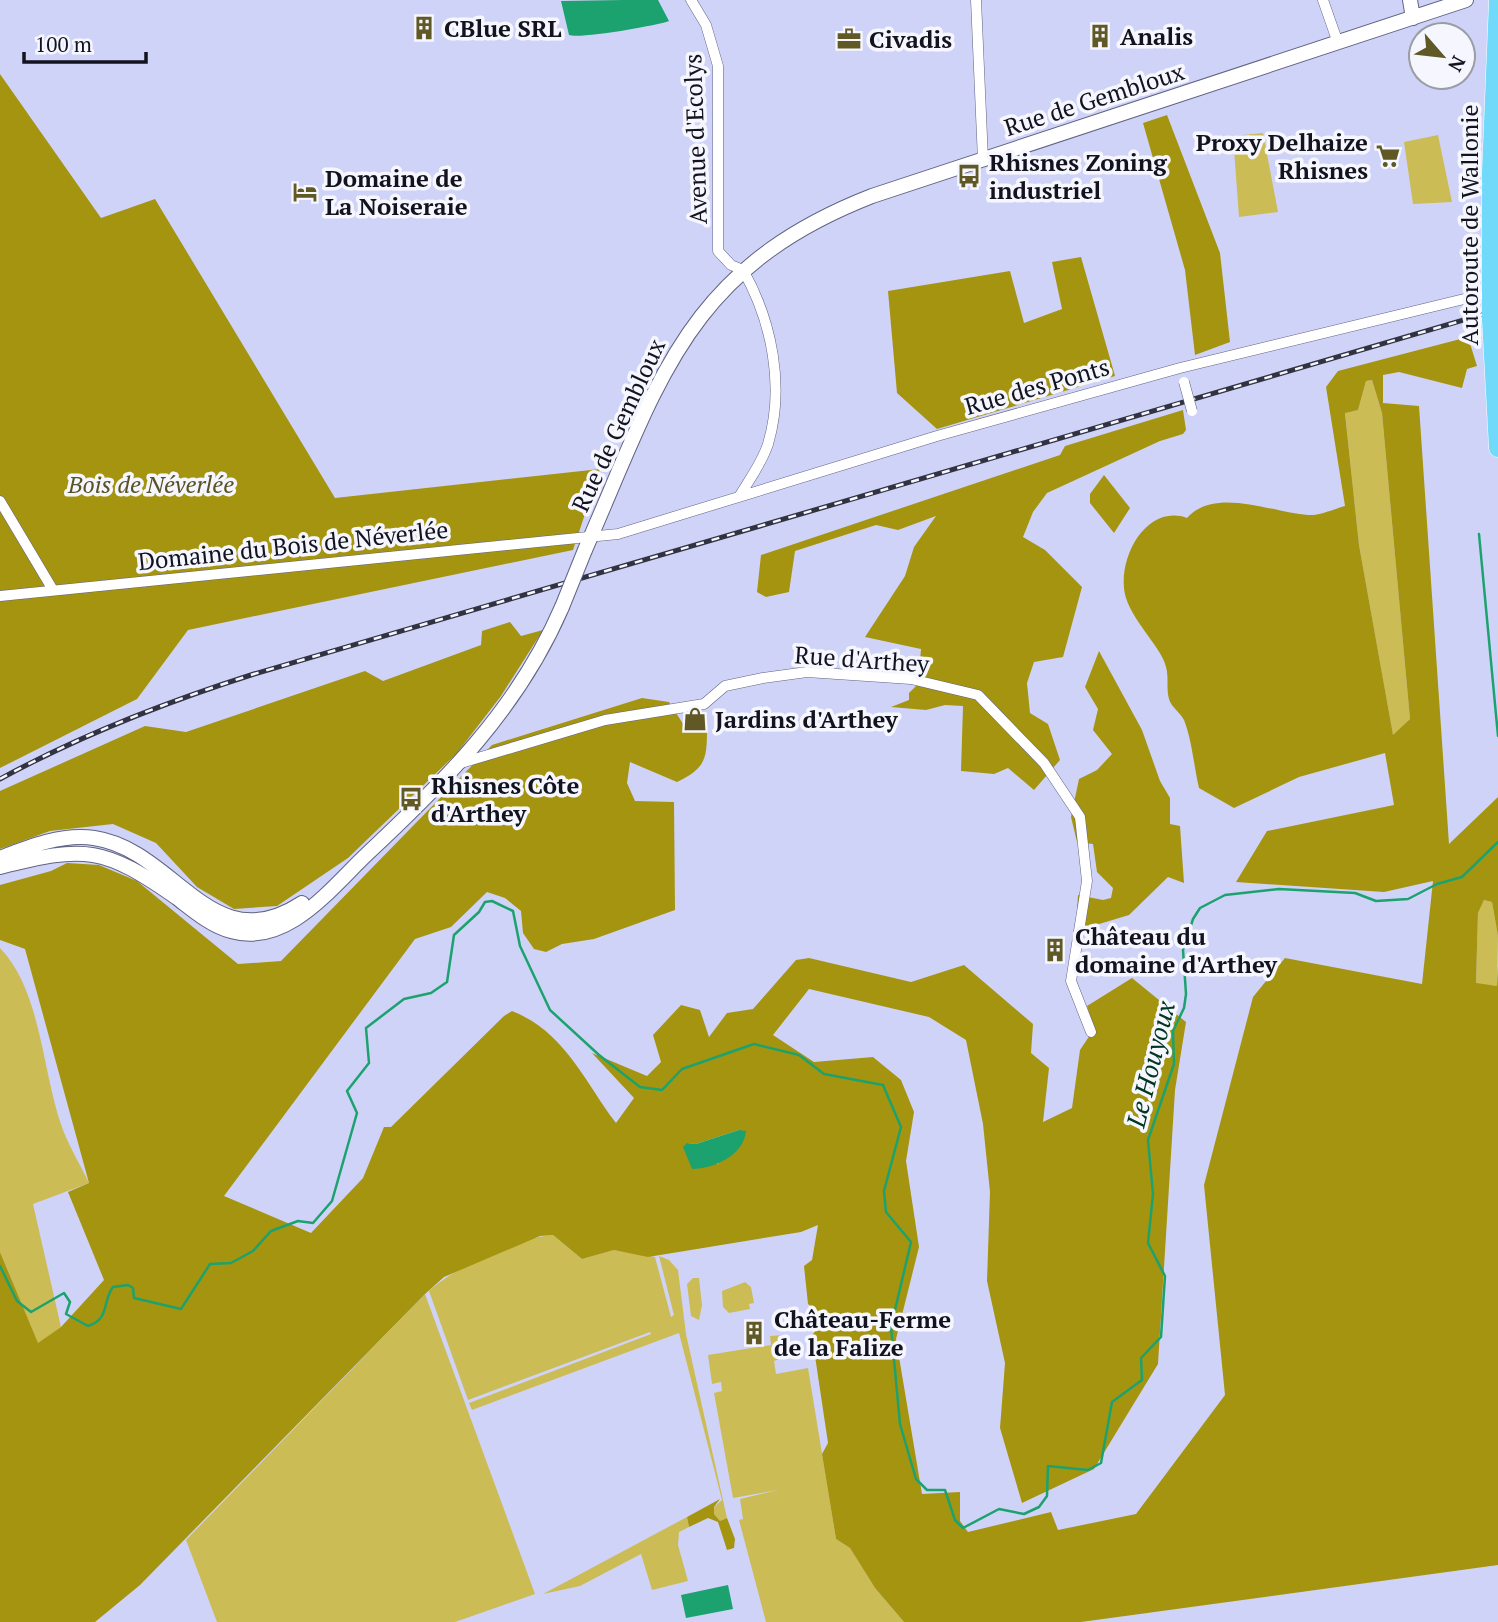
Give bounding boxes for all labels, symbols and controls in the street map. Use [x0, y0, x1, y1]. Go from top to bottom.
place label: CBlue SRL [444, 12, 562, 44]
building icon: CBlue SRL [410, 14, 438, 42]
place label: Analis [1120, 20, 1193, 52]
scale bar [24, 21, 147, 65]
north arrow [1407, 21, 1477, 91]
building icon: Analis [1086, 22, 1114, 50]
place label: Civadis [869, 23, 952, 55]
office icon: Civadis [835, 25, 863, 53]
text: 100 m [35, 30, 92, 58]
text: N [1443, 52, 1472, 77]
street label: Avenue d'Ecolys [676, 53, 714, 225]
street label: Rue de Gembloux [1000, 55, 1189, 143]
street label: Autoroute de Wallonie [1453, 105, 1485, 345]
place label: Proxy Delhaize Rhisnes [1196, 126, 1368, 186]
supermarket icon: Proxy Delhaize Rhisnes [1374, 142, 1402, 170]
place label: Rhisnes Zoning industriel [989, 146, 1167, 206]
place label: Domaine de La Noiseraie [325, 162, 468, 222]
bus stop icon: Rhisnes Zoning industriel [955, 162, 983, 190]
hotel icon: Domaine de La Noiseraie [291, 178, 319, 206]
street label: Rue de Gembloux [564, 333, 672, 517]
street label: Rue des Ponts [961, 350, 1113, 422]
park label: Bois de Néverlée [67, 468, 234, 500]
street label: Domaine du Bois de Néverlée [136, 513, 450, 577]
street label: Rue d'Arthey [794, 638, 931, 680]
place label: Jardins d'Arthey [715, 703, 899, 735]
shop icon: Jardins d'Arthey [681, 705, 709, 733]
place label: Rhisnes Côte d'Arthey [431, 769, 579, 829]
bus stop icon: Rhisnes Côte d'Arthey [397, 785, 425, 813]
place label: Château du domaine d'Arthey [1075, 920, 1278, 980]
building icon: Château du domaine d'Arthey [1041, 936, 1069, 964]
water label: Le Houyoux [1118, 996, 1182, 1132]
place label: Château-Ferme de la Falize [774, 1303, 951, 1363]
building icon: Château-Ferme de la Falize [740, 1319, 768, 1347]

